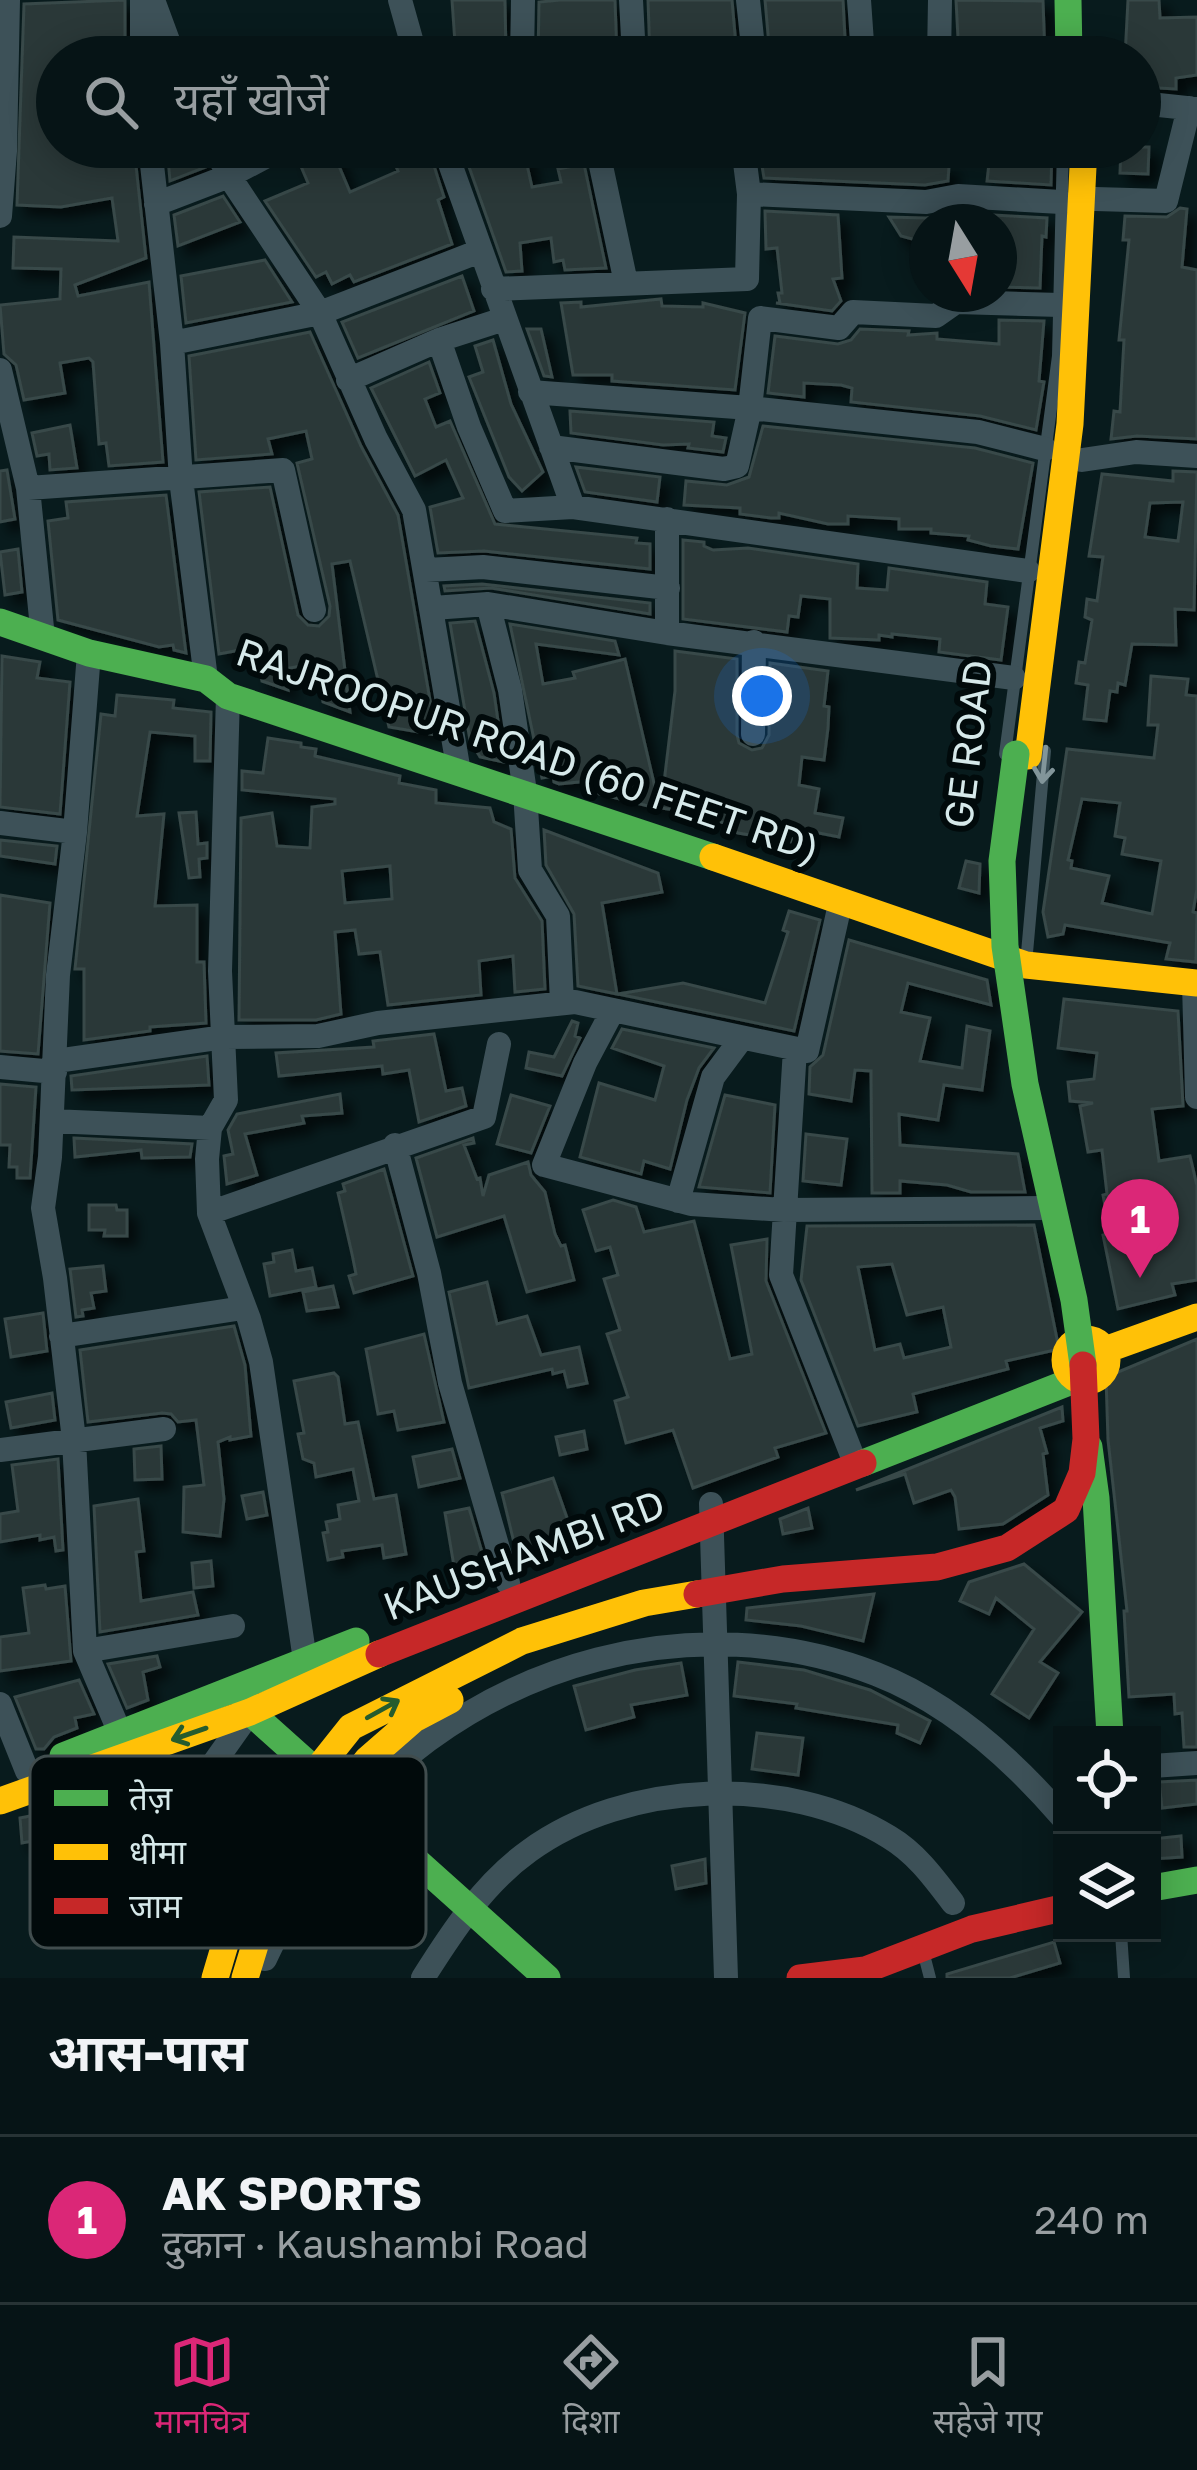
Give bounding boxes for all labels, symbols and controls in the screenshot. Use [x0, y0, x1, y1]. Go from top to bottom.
search box [36, 36, 1161, 168]
icon: search [78, 69, 144, 135]
text: यहाँ खोजें [174, 71, 329, 125]
north arrow [909, 204, 1017, 312]
street label: RAJROOPUR ROAD (60 FEET RD) [231, 628, 826, 872]
street label: GE ROAD [934, 657, 1001, 831]
your location [732, 666, 792, 726]
one-way arrow [1032, 745, 1054, 784]
pin: 1 [1101, 1179, 1179, 1278]
street label: KAUSHAMBI RD [377, 1479, 671, 1630]
one-way arrow [364, 1697, 399, 1720]
one-way arrow [171, 1725, 208, 1746]
map controls [1053, 1726, 1161, 1942]
button: locate [1053, 1726, 1161, 1834]
legend [30, 1756, 426, 1948]
text: तेज़ [129, 1778, 173, 1817]
text: धीमा [129, 1832, 188, 1871]
button: layers [1053, 1834, 1161, 1942]
text: जाम [129, 1886, 183, 1925]
text: आस-पास [48, 2021, 247, 2082]
text: AK SPORTS [162, 2166, 422, 2220]
text: 1 [77, 2196, 97, 2243]
text: 240 m [1034, 2196, 1149, 2243]
text: दुकान · Kaushambi Road [162, 2220, 589, 2267]
tab: मानचित्र [155, 2329, 249, 2446]
tab: दिशा [558, 2329, 624, 2446]
tab: सहेजे गए [933, 2329, 1042, 2446]

